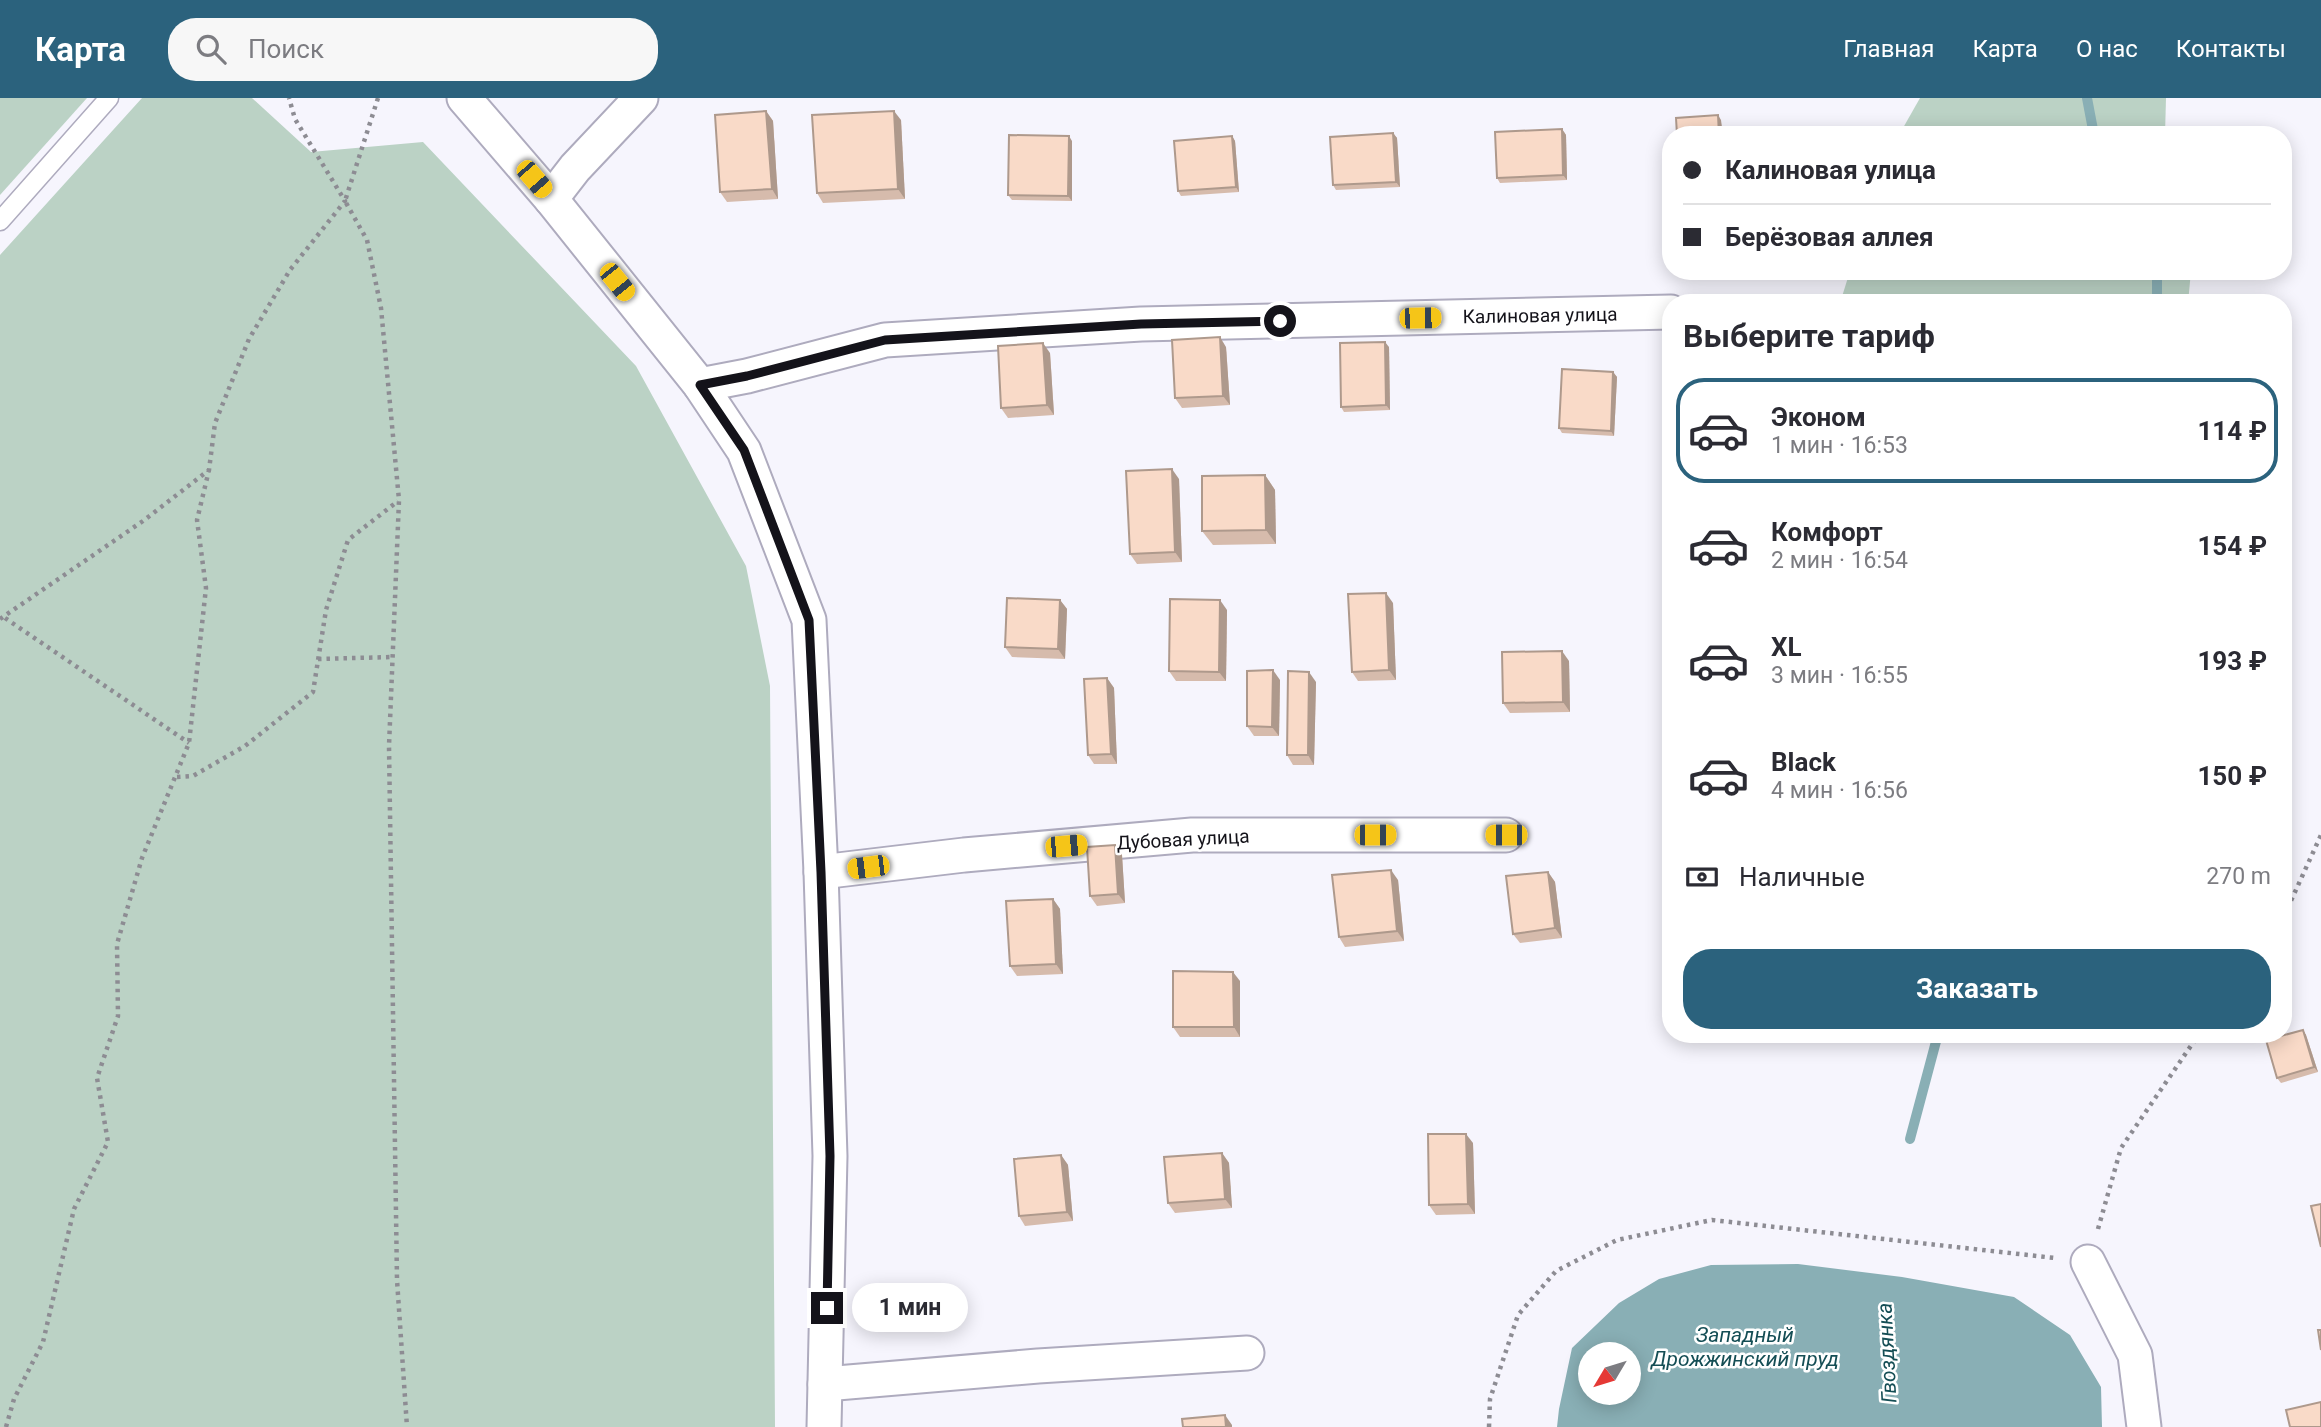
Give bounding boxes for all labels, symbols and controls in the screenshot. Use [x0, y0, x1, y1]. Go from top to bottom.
search box [168, 18, 658, 81]
text: Карта [35, 30, 126, 69]
icon: search [192, 30, 230, 68]
text: Поиск [248, 34, 324, 64]
text: Главная [1843, 35, 1934, 63]
text: Карта [1972, 35, 2038, 63]
text: О нас [2076, 35, 2138, 63]
text: Контакты [2176, 35, 2286, 63]
text: Калиновая улица [1725, 155, 1936, 185]
car [513, 156, 556, 202]
text: Берёзовая аллея [1725, 222, 1934, 252]
car [596, 259, 639, 305]
street label: Калиновая улица [1462, 303, 1618, 328]
route start [1264, 305, 1296, 337]
car [1399, 307, 1442, 329]
text: Выберите тариф [1683, 317, 1935, 355]
icon: car [1687, 399, 1750, 462]
text: Эконом [1771, 402, 1866, 432]
text: 114 ₽ [2197, 416, 2267, 446]
text: 1 мин · 16:53 [1771, 432, 1908, 459]
icon: car [1687, 514, 1750, 577]
text: Комфорт [1771, 517, 1883, 547]
text: 154 ₽ [2197, 531, 2267, 561]
text: 2 мин · 16:54 [1771, 547, 1908, 574]
icon: car [1687, 629, 1750, 692]
text: XL [1771, 632, 1802, 662]
text: 193 ₽ [2197, 646, 2267, 676]
text: 3 мин · 16:55 [1771, 662, 1908, 689]
icon: car [1687, 744, 1750, 807]
text: Black [1771, 747, 1836, 777]
text: 150 ₽ [2197, 761, 2267, 791]
text: 4 мин · 16:56 [1771, 777, 1908, 804]
street label: Дубовая улица [1116, 825, 1250, 854]
car [1355, 825, 1397, 846]
car [1486, 825, 1528, 846]
car [1045, 834, 1088, 858]
car [846, 854, 891, 880]
icon: cash [1683, 858, 1721, 896]
text: Наличные [1739, 862, 1865, 892]
text: 270 m [2206, 863, 2271, 890]
button: Заказать [1683, 949, 2271, 1029]
callout: 1 мин [852, 1284, 967, 1332]
route end [811, 1292, 843, 1324]
text: 1 мин [879, 1294, 941, 1321]
water label: Гвоздянка [1872, 1302, 1902, 1404]
water label: Западный Дрожжинский пруд [1649, 1323, 1839, 1371]
north arrow [1578, 1342, 1642, 1405]
map controls [1578, 1342, 1641, 1405]

